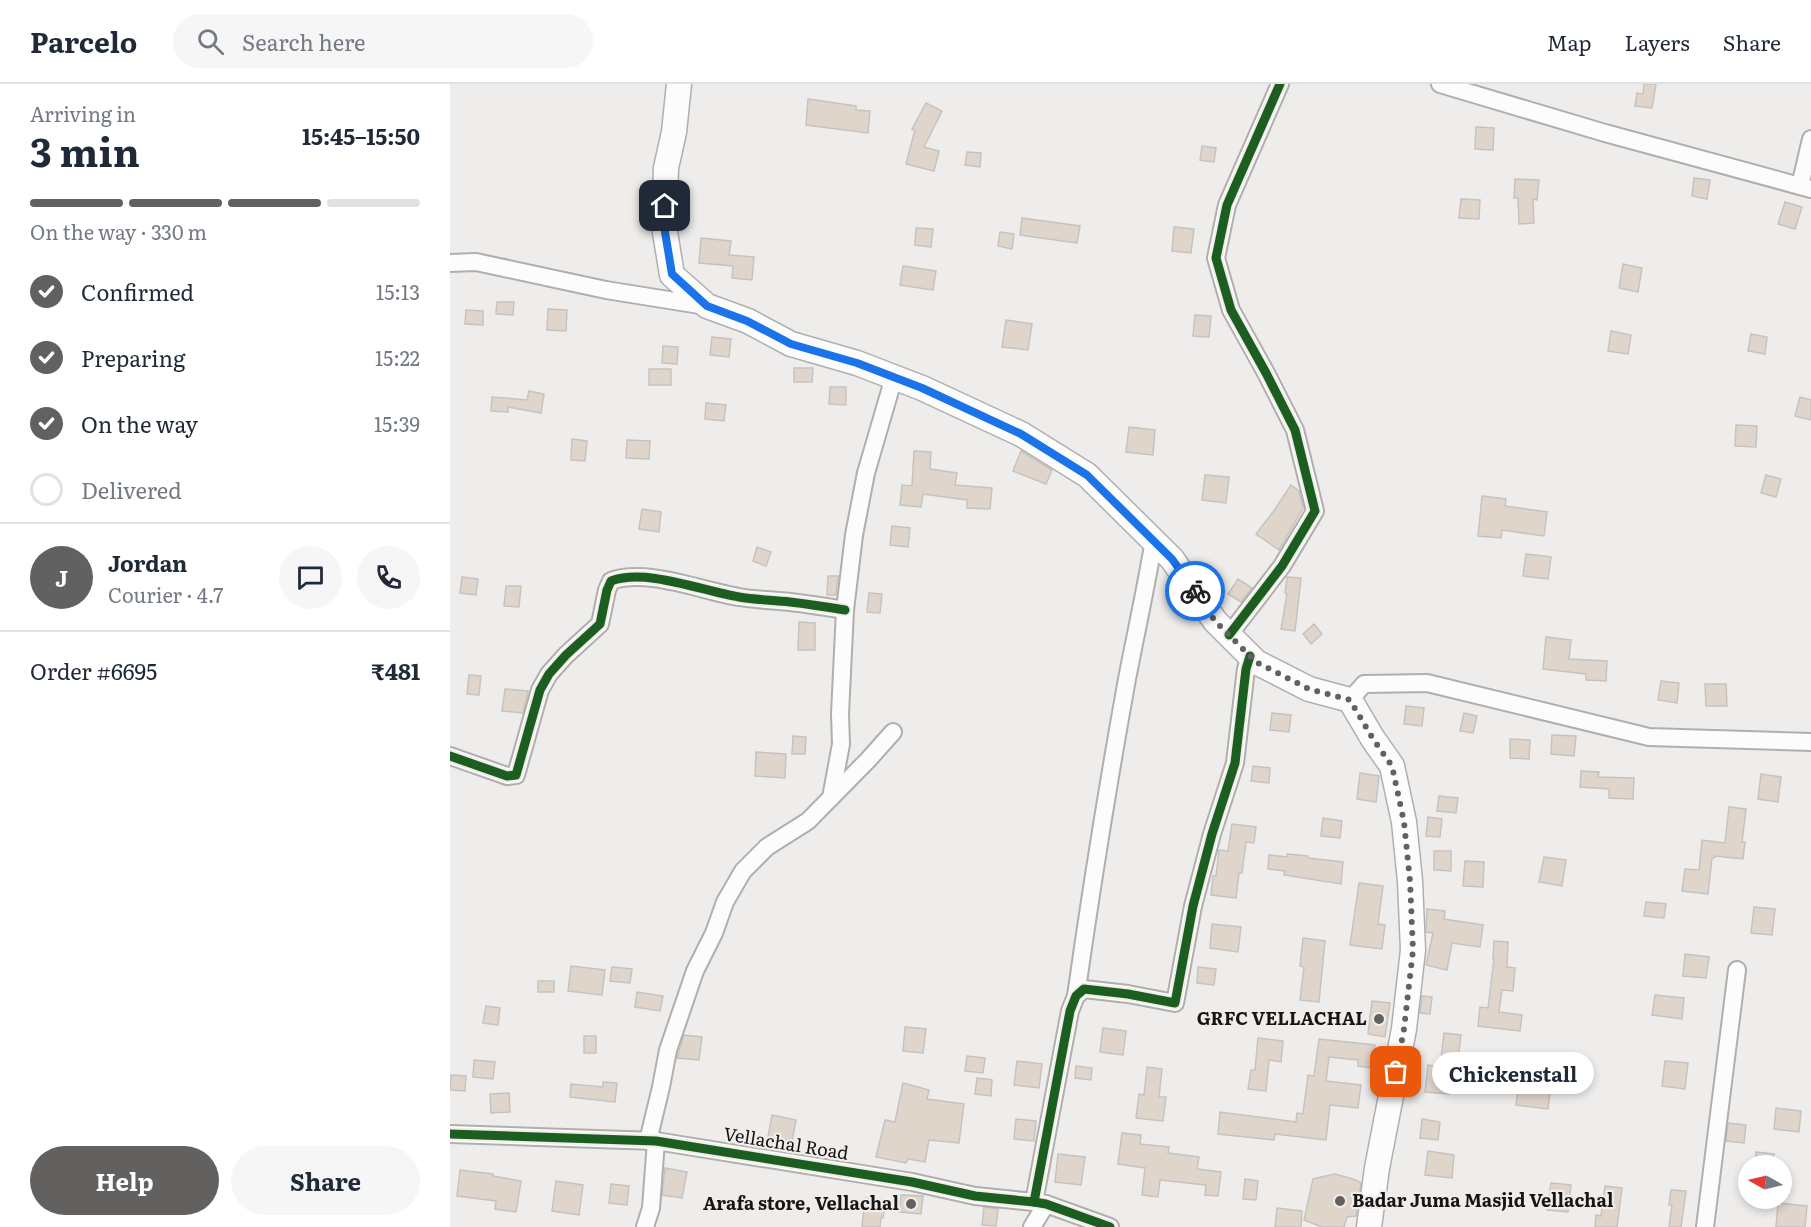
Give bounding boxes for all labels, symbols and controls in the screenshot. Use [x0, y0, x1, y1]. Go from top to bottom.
search box [173, 14, 593, 68]
text: Parcelo [30, 20, 137, 62]
icon: search [194, 25, 227, 58]
text: Search here [242, 25, 366, 58]
text: Map [1547, 26, 1592, 57]
text: Layers [1625, 26, 1690, 57]
text: Share [1723, 26, 1781, 57]
text: Arriving in [30, 98, 136, 128]
text: 15:45–15:50 [302, 119, 420, 152]
text: 3 min [30, 121, 140, 179]
pin [639, 180, 690, 231]
icon: home [648, 189, 681, 222]
text: On the way · 330 m [30, 216, 207, 246]
icon: check [30, 275, 63, 308]
text: Confirmed [81, 275, 194, 308]
text: 15:13 [376, 276, 420, 306]
icon: check [30, 341, 63, 374]
text: Preparing [81, 341, 185, 374]
text: 15:22 [375, 342, 420, 372]
icon: check [30, 407, 63, 440]
text: On the way [81, 407, 198, 440]
text: 15:39 [374, 408, 420, 438]
text: Delivered [81, 473, 182, 506]
text: Jordan [108, 546, 187, 579]
button: chat [279, 546, 342, 609]
button: phone [357, 546, 420, 609]
text: J [55, 561, 68, 594]
courier [1165, 561, 1225, 621]
icon: bike [1179, 575, 1212, 608]
text: Courier · 4.7 [108, 579, 223, 609]
text: Order #6695 [30, 654, 157, 687]
text: ₹481 [371, 654, 420, 687]
place label: GRFC VELLACHAL [1197, 1004, 1367, 1031]
marker: GRFC VELLACHAL [1372, 1012, 1386, 1026]
pin [1370, 1046, 1421, 1097]
callout: Chickenstall [1432, 1051, 1594, 1093]
icon: bag [1379, 1055, 1412, 1088]
text: Chickenstall [1449, 1058, 1577, 1088]
street label: Vellachal Road [722, 1119, 851, 1166]
button: Help [30, 1146, 219, 1215]
button: Share [231, 1146, 420, 1215]
north arrow [1738, 1155, 1792, 1209]
map controls [1738, 1155, 1792, 1209]
place label: Badar Juma Masjid Vellachal [1352, 1186, 1614, 1213]
place label: Arafa store, Vellachal [703, 1189, 899, 1216]
marker: Badar Juma Masjid Vellachal [1333, 1194, 1347, 1208]
marker: Arafa store, Vellachal [904, 1197, 918, 1211]

